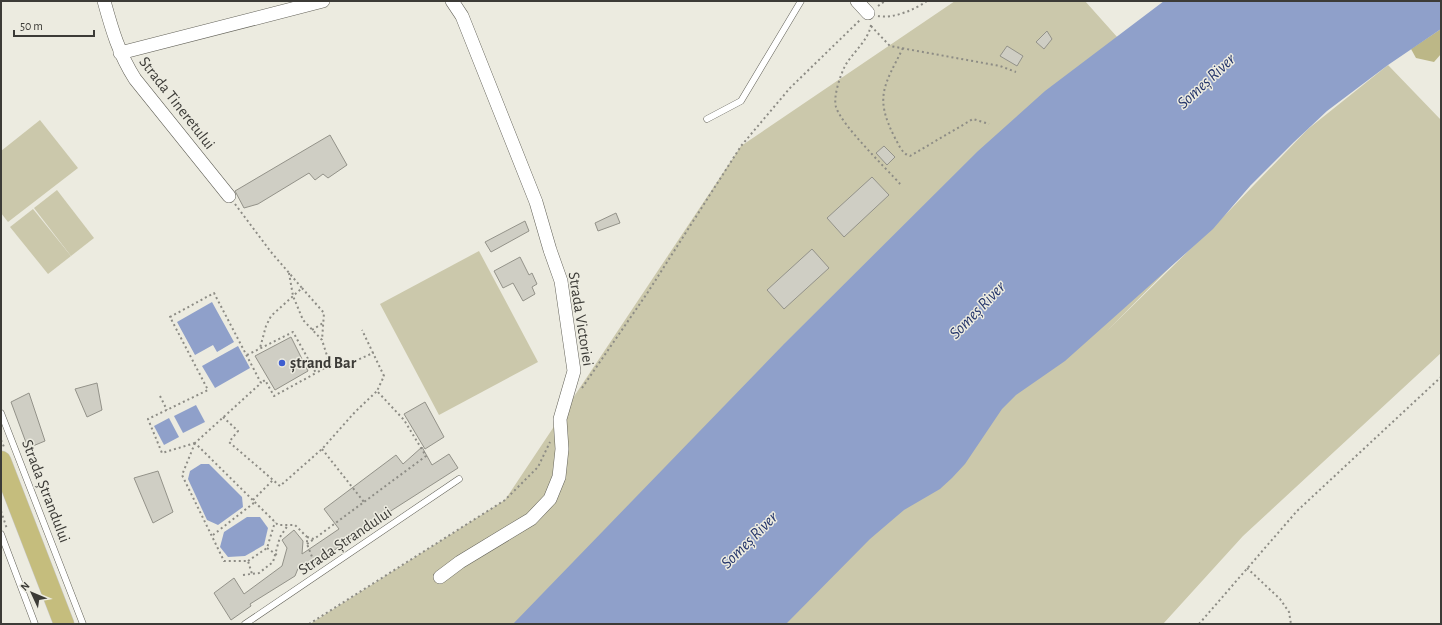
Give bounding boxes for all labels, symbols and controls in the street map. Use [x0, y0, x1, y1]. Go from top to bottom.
scale bar [14, 12, 94, 38]
text: 50 m [20, 20, 43, 32]
water label: Someș River [1174, 50, 1240, 113]
street label: Strada Tineretului [136, 54, 218, 152]
street label: Strada Victoriei [566, 271, 596, 367]
water label: Someș River [946, 278, 1010, 343]
place label: ștrand Bar [290, 355, 357, 373]
marker: ștrand Bar [277, 358, 287, 368]
street label: Strada Ștrandului [17, 437, 73, 545]
street label: Strada Ștrandului [295, 504, 396, 580]
water label: Someș River [717, 508, 782, 573]
north arrow [12, 573, 52, 613]
text: N [19, 580, 32, 593]

